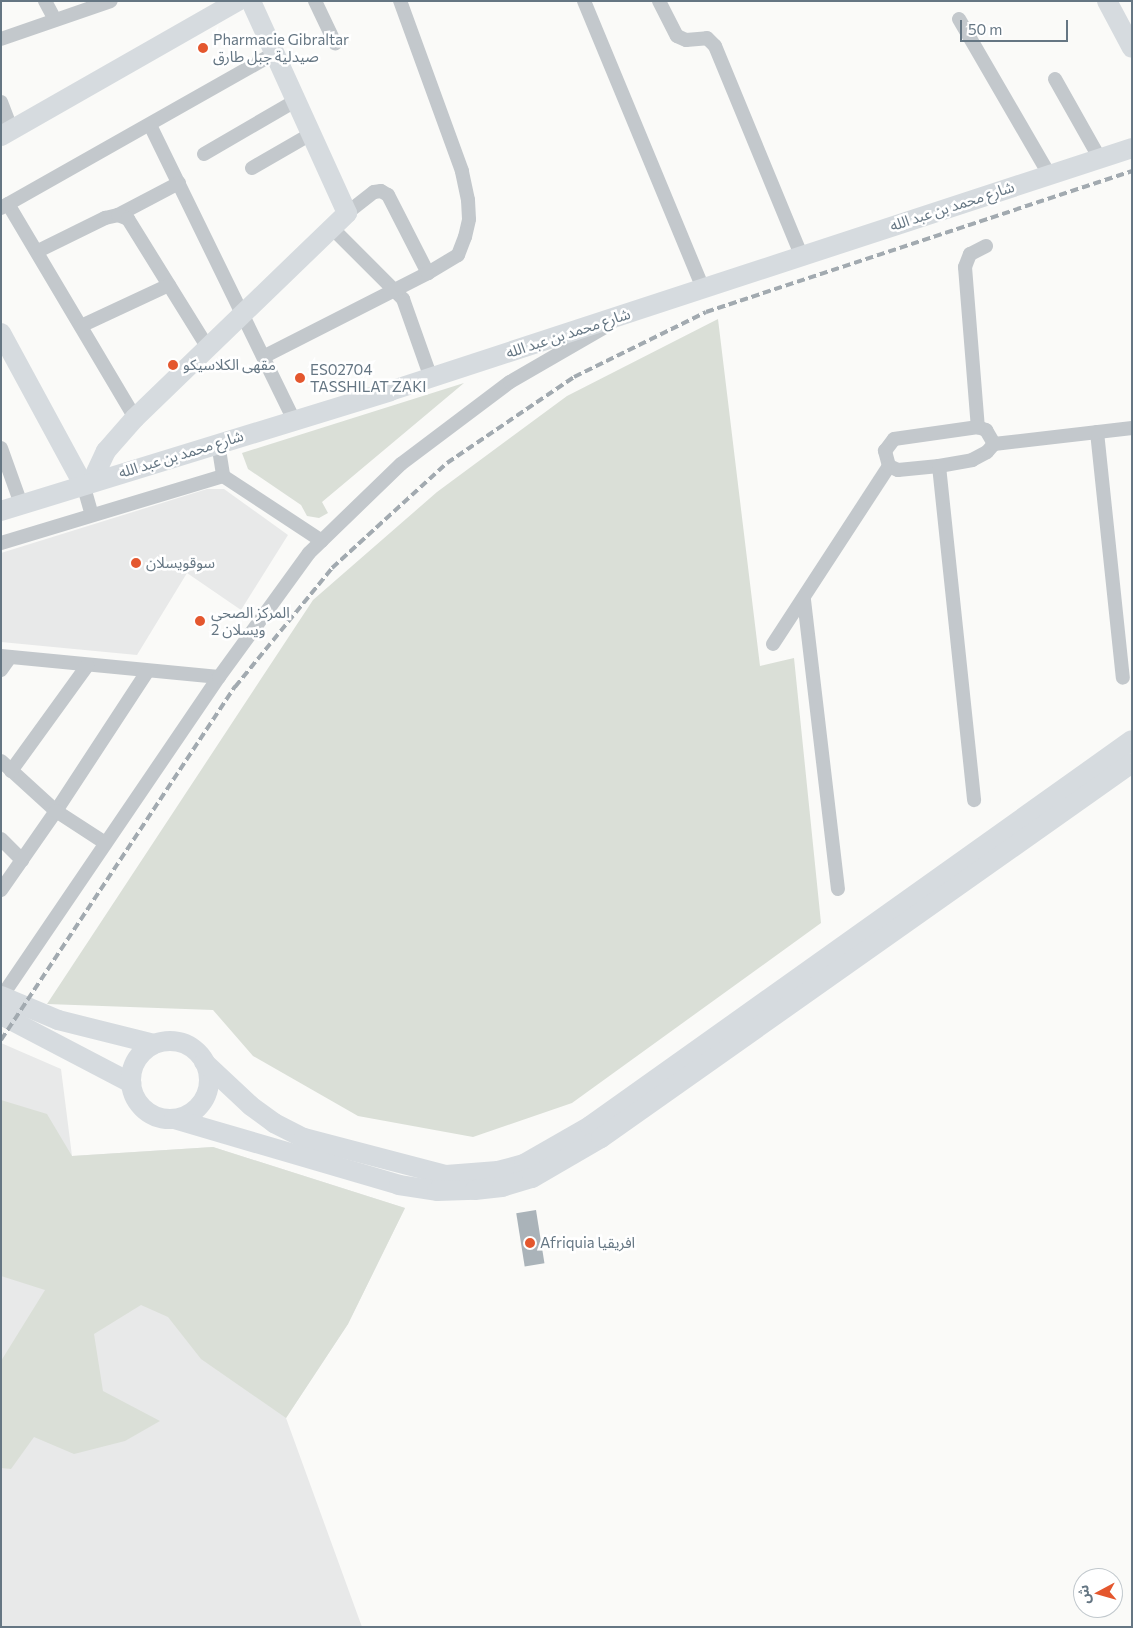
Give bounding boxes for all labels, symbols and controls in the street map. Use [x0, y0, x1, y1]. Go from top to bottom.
scale bar [963, 10, 1070, 42]
text: 50 m [968, 20, 1002, 38]
place label: Pharmacie Gibraltar صيدلية جبل طارق [213, 30, 349, 65]
marker: Pharmacie Gibraltar صيدلية جبل طارق [197, 42, 209, 54]
street label: شارع محمد بن عبد الله [888, 177, 1016, 235]
street label: شارع محمد بن عبد الله [504, 304, 632, 362]
place label: مقهى الكلاسيكو [183, 356, 276, 374]
marker: مقهى الكلاسيكو [167, 359, 179, 371]
place label: ES02704 TASSHILAT ZAKI [310, 360, 426, 395]
marker: ES02704 TASSHILAT ZAKI [294, 372, 306, 384]
street label: شارع محمد بن عبد الله [116, 426, 246, 482]
place label: سوقويسلان [146, 554, 215, 572]
marker: سوقويسلان [130, 557, 142, 569]
place label: المركز الصحي ويسلان 2 [211, 603, 290, 638]
marker: المركز الصحي ويسلان 2 [193, 614, 207, 628]
place label: Afriquia افريقيا [540, 1234, 635, 1252]
marker: Afriquia افريقيا [524, 1237, 536, 1249]
north arrow [1073, 1568, 1123, 1618]
text: ش [1074, 1584, 1093, 1605]

